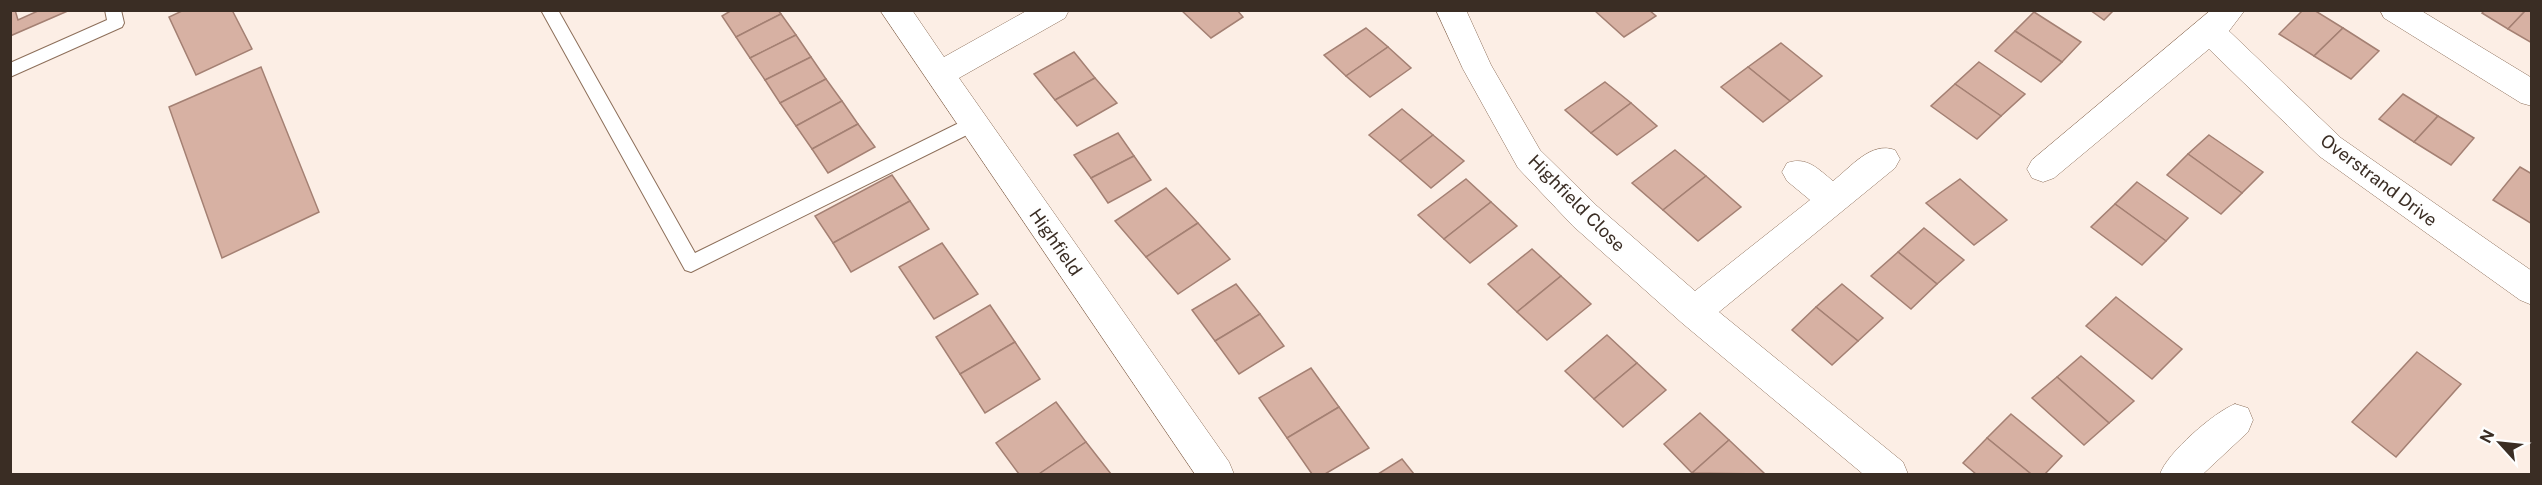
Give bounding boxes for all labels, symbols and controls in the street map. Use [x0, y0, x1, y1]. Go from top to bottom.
street label: Overstrand Drive [2317, 129, 2441, 231]
street label: Highfield Close [1524, 150, 1630, 256]
street label: Highfield [1025, 204, 1087, 280]
north arrow [2470, 413, 2530, 473]
text: N [2476, 427, 2498, 446]

